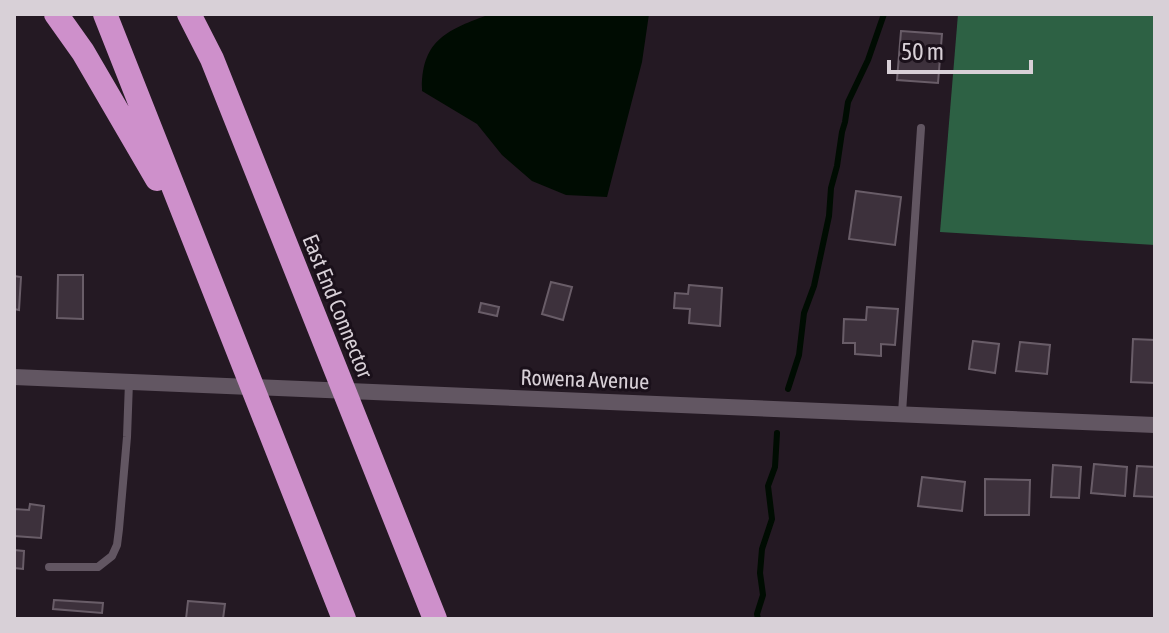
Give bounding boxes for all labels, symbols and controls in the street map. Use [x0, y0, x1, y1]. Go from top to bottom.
scale bar [889, 24, 1031, 74]
text: 50 m [901, 38, 944, 65]
street label: East End Connector [297, 230, 379, 382]
street label: Rowena Avenue [520, 364, 650, 394]

